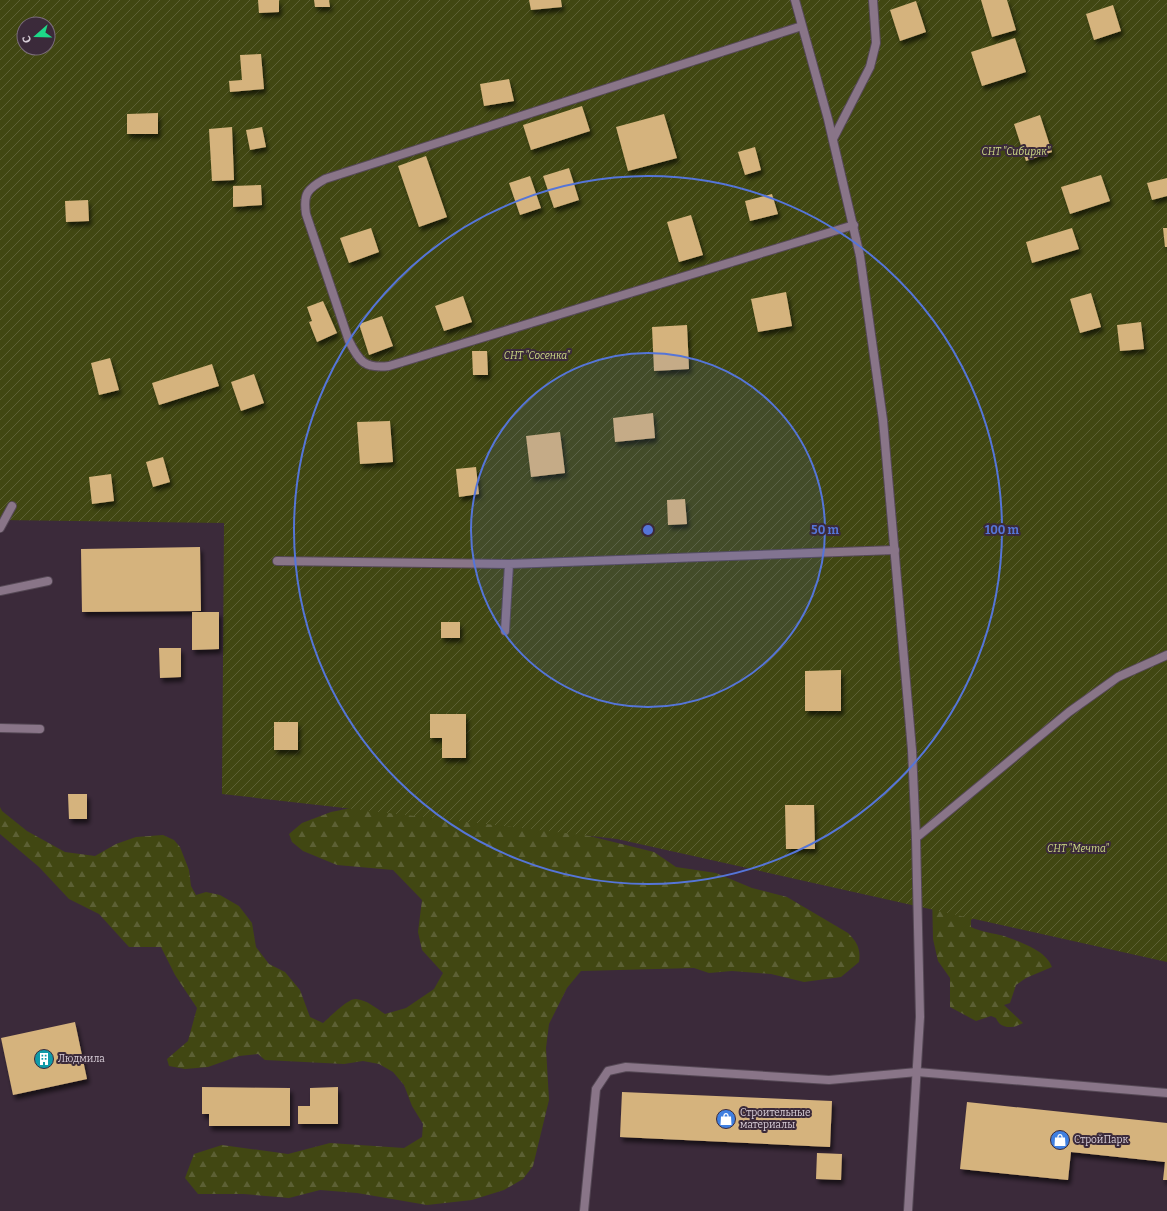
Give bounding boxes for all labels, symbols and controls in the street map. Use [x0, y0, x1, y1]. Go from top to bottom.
north arrow [16, 16, 56, 56]
text: С [20, 34, 34, 45]
park label: СНТ "Сибиряк" [982, 145, 1051, 158]
park label: СНТ "Сосенка" [504, 350, 570, 362]
centre of rings [641, 523, 655, 537]
text: 50 m [811, 523, 839, 537]
text: 100 m [985, 523, 1020, 537]
park label: СНТ "Мечта" [1047, 843, 1109, 855]
building icon: Людмила [33, 1048, 55, 1070]
place label: Людмила [58, 1053, 105, 1065]
place label: Строительные материалы [740, 1107, 811, 1131]
shop icon: Строительные материалы [715, 1108, 737, 1130]
shop icon: СтройПарк [1049, 1129, 1071, 1151]
place label: СтройПарк [1074, 1134, 1129, 1146]

